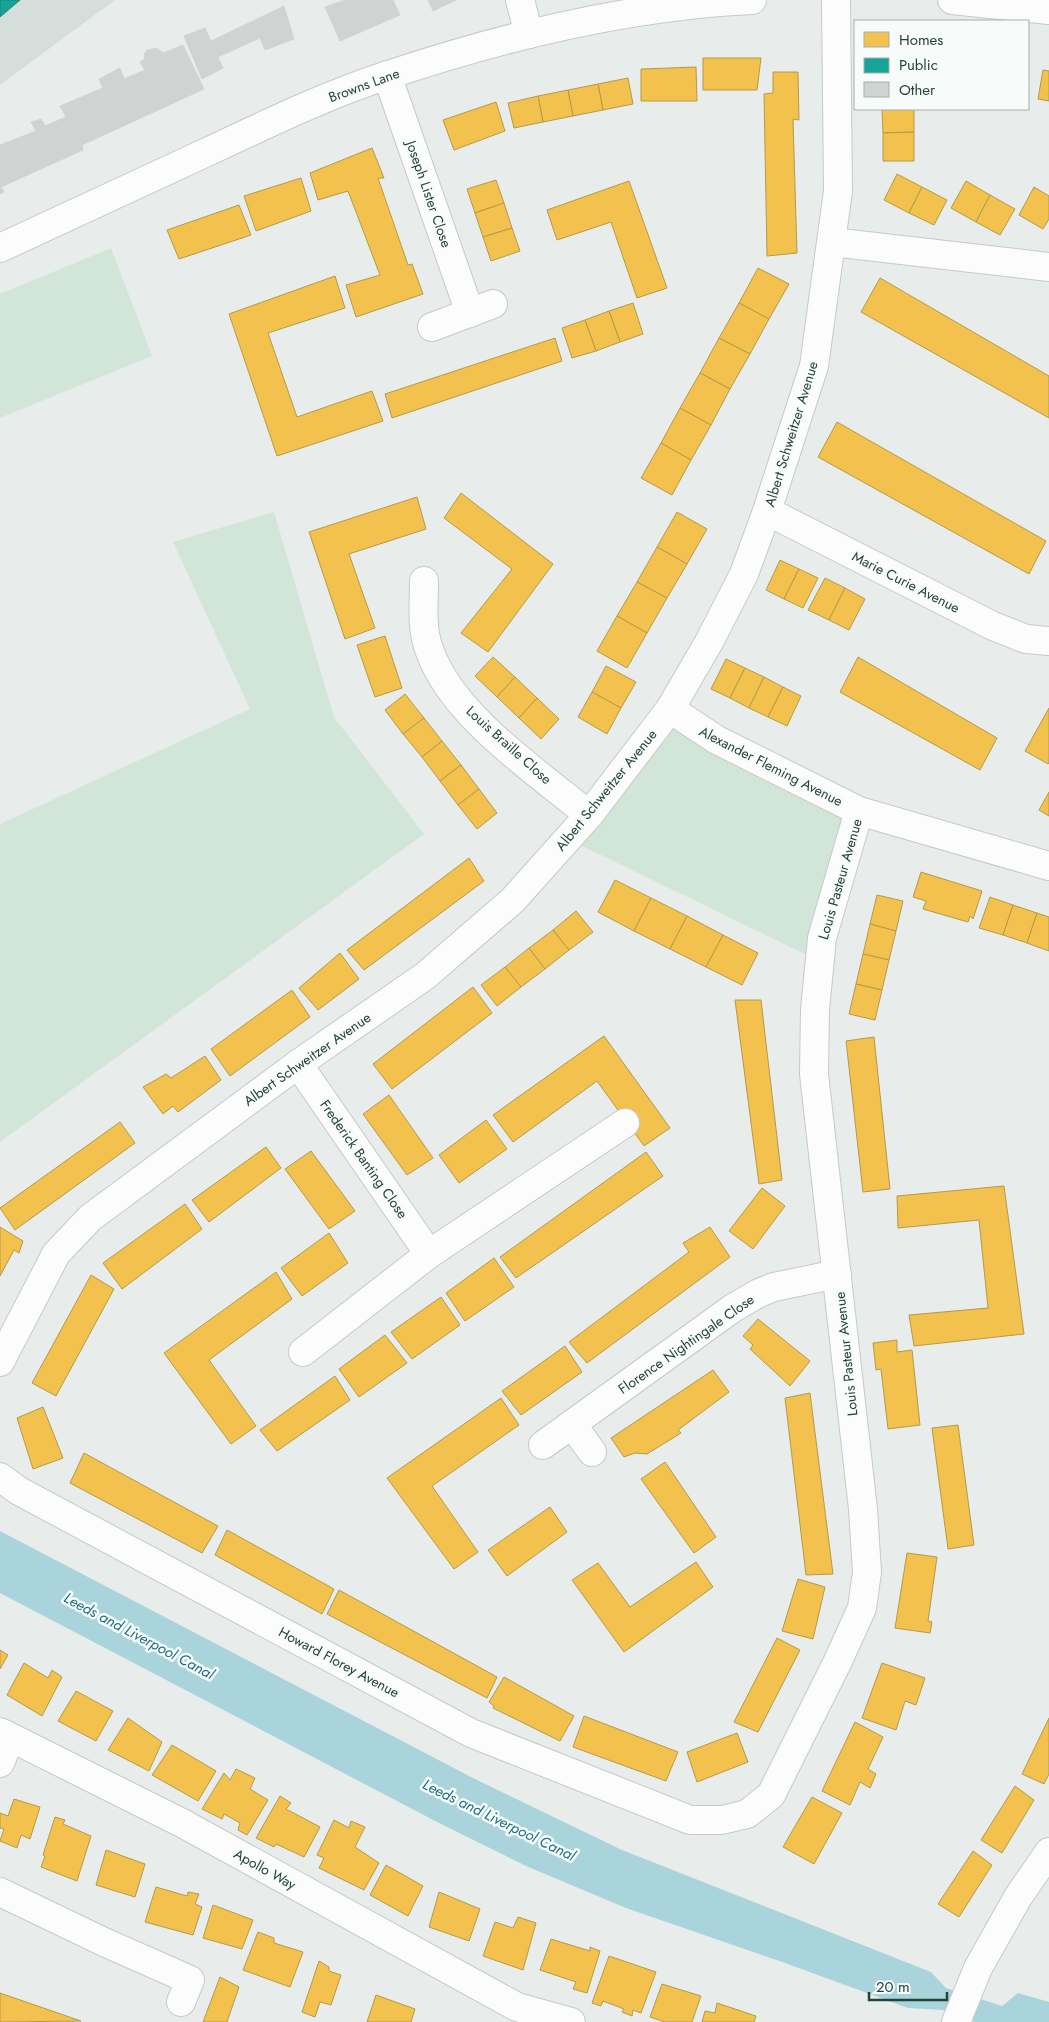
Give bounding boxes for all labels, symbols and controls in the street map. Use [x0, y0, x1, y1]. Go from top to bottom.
legend [854, 20, 1029, 110]
text: Homes [899, 29, 943, 51]
text: Public [899, 54, 938, 76]
street label: Browns Lane [326, 63, 402, 107]
text: Other [899, 79, 936, 101]
street label: Joseph Lister Close [401, 136, 457, 250]
street label: Albert Schweitzer Avenue [759, 359, 823, 509]
street label: Marie Curie Avenue [849, 546, 963, 618]
street label: Louis Braille Close [462, 701, 556, 789]
street label: Alexander Fleming Avenue [696, 721, 846, 811]
street label: Albert Schweitzer Avenue [551, 725, 661, 855]
street label: Louis Pasteur Avenue [813, 816, 867, 942]
street label: Albert Schweitzer Avenue [239, 1007, 375, 1111]
street label: Frederick Banting Close [315, 1096, 413, 1222]
street label: Florence Nightingale Close [614, 1289, 758, 1399]
street label: Louis Pasteur Avenue [830, 1291, 862, 1417]
water label: Leeds and Liverpool Canal [60, 1587, 219, 1685]
street label: Howard Florey Avenue [275, 1622, 403, 1702]
water label: Leeds and Liverpool Canal [419, 1773, 580, 1867]
street label: Apollo Way [230, 1844, 301, 1895]
scale bar [869, 1970, 946, 2002]
text: 20 m [876, 1976, 910, 1998]

